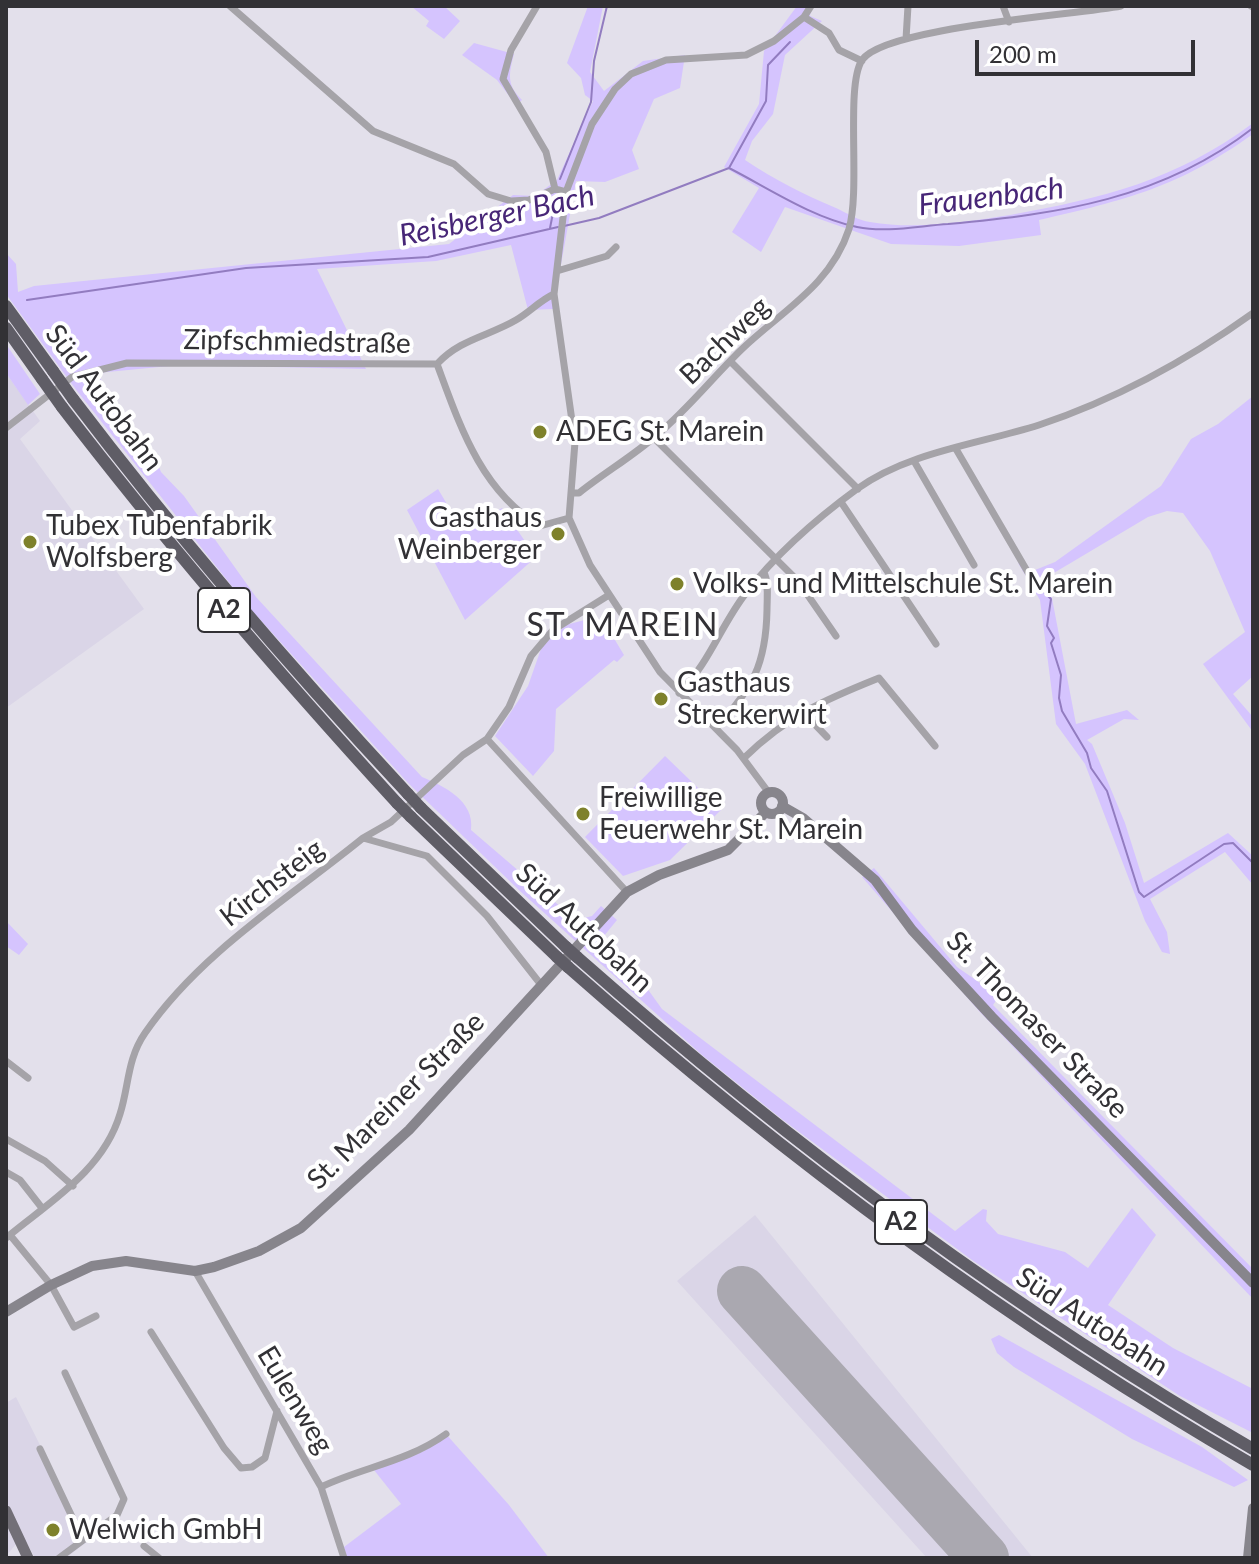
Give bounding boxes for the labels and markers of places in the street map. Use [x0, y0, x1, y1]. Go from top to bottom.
place label: ADEG St. Marein [556, 415, 764, 449]
marker: ADEG St. Marein [531, 423, 549, 441]
place label: Gasthaus Weinberger [398, 501, 542, 567]
place label: Tubex Tubenfabrik Wolfsberg [46, 509, 272, 575]
marker: Gasthaus Weinberger [549, 525, 567, 543]
marker: Tubex Tubenfabrik Wolfsberg [21, 533, 39, 551]
place label: Volks- und Mittelschule St. Marein [693, 567, 1113, 601]
marker: Volks- und Mittelschule St. Marein [668, 575, 686, 593]
place label: Gasthaus Streckerwirt [677, 666, 827, 732]
marker: Gasthaus Streckerwirt [652, 690, 670, 708]
place label: Freiwillige Feuerwehr St. Marein [599, 781, 863, 847]
marker: Freiwillige Feuerwehr St. Marein [574, 805, 592, 823]
place label: Welwich GmbH [69, 1513, 263, 1547]
marker: Welwich GmbH [44, 1521, 62, 1539]

